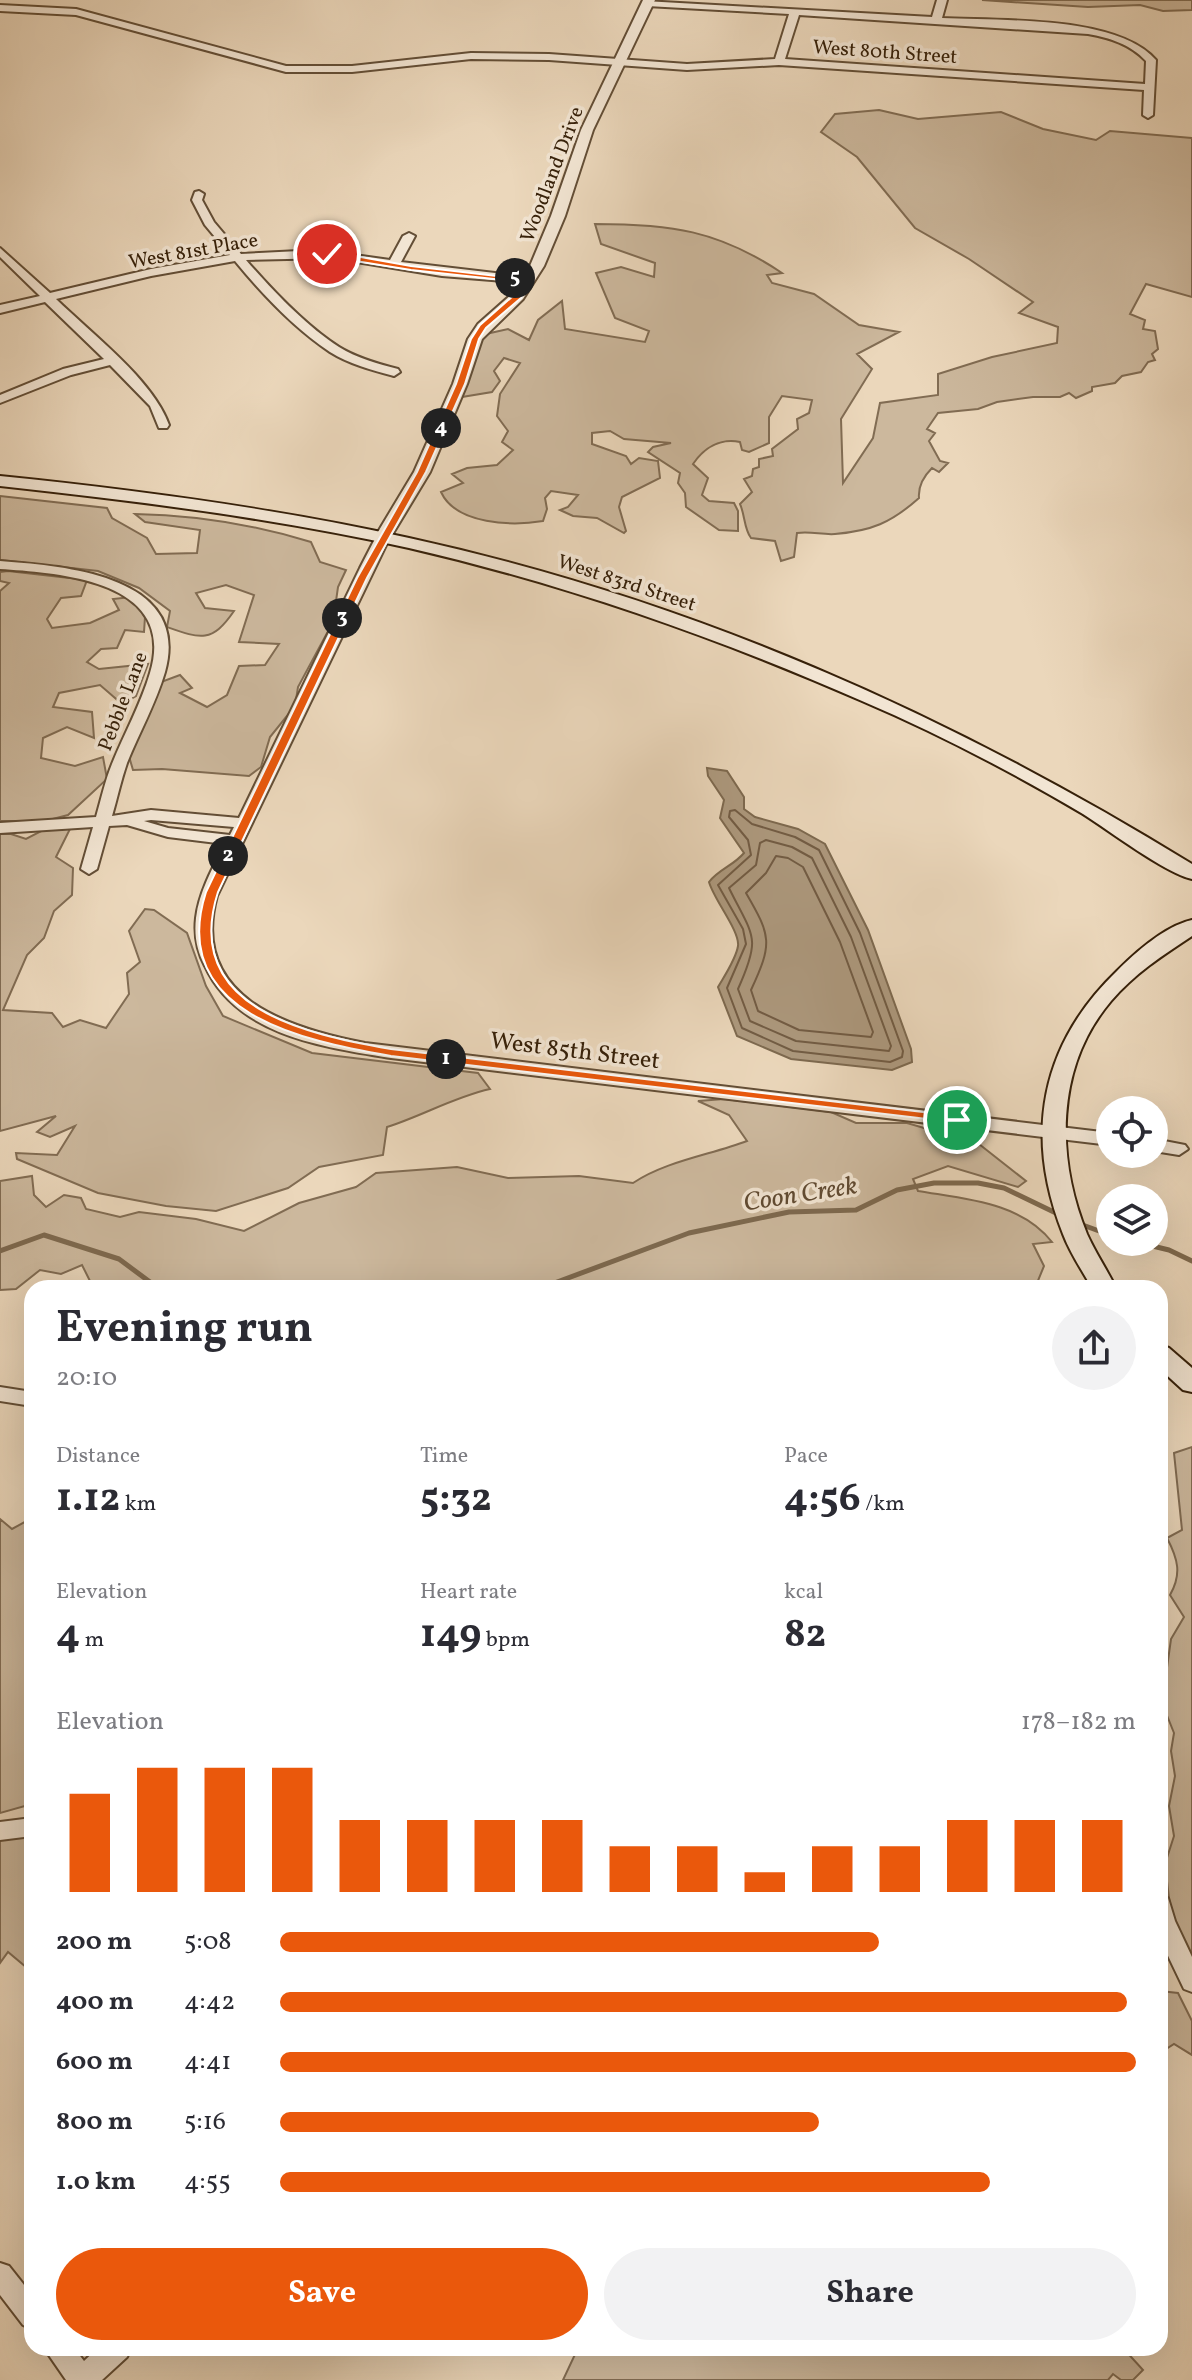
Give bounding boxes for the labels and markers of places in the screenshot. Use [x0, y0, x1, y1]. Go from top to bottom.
pin [293, 220, 361, 288]
pin: 5 [495, 258, 535, 298]
pin: 4 [421, 408, 461, 448]
pin: 3 [322, 598, 362, 638]
pin: 2 [208, 836, 248, 876]
pin: 1 [426, 1039, 466, 1079]
pin [923, 1086, 991, 1154]

